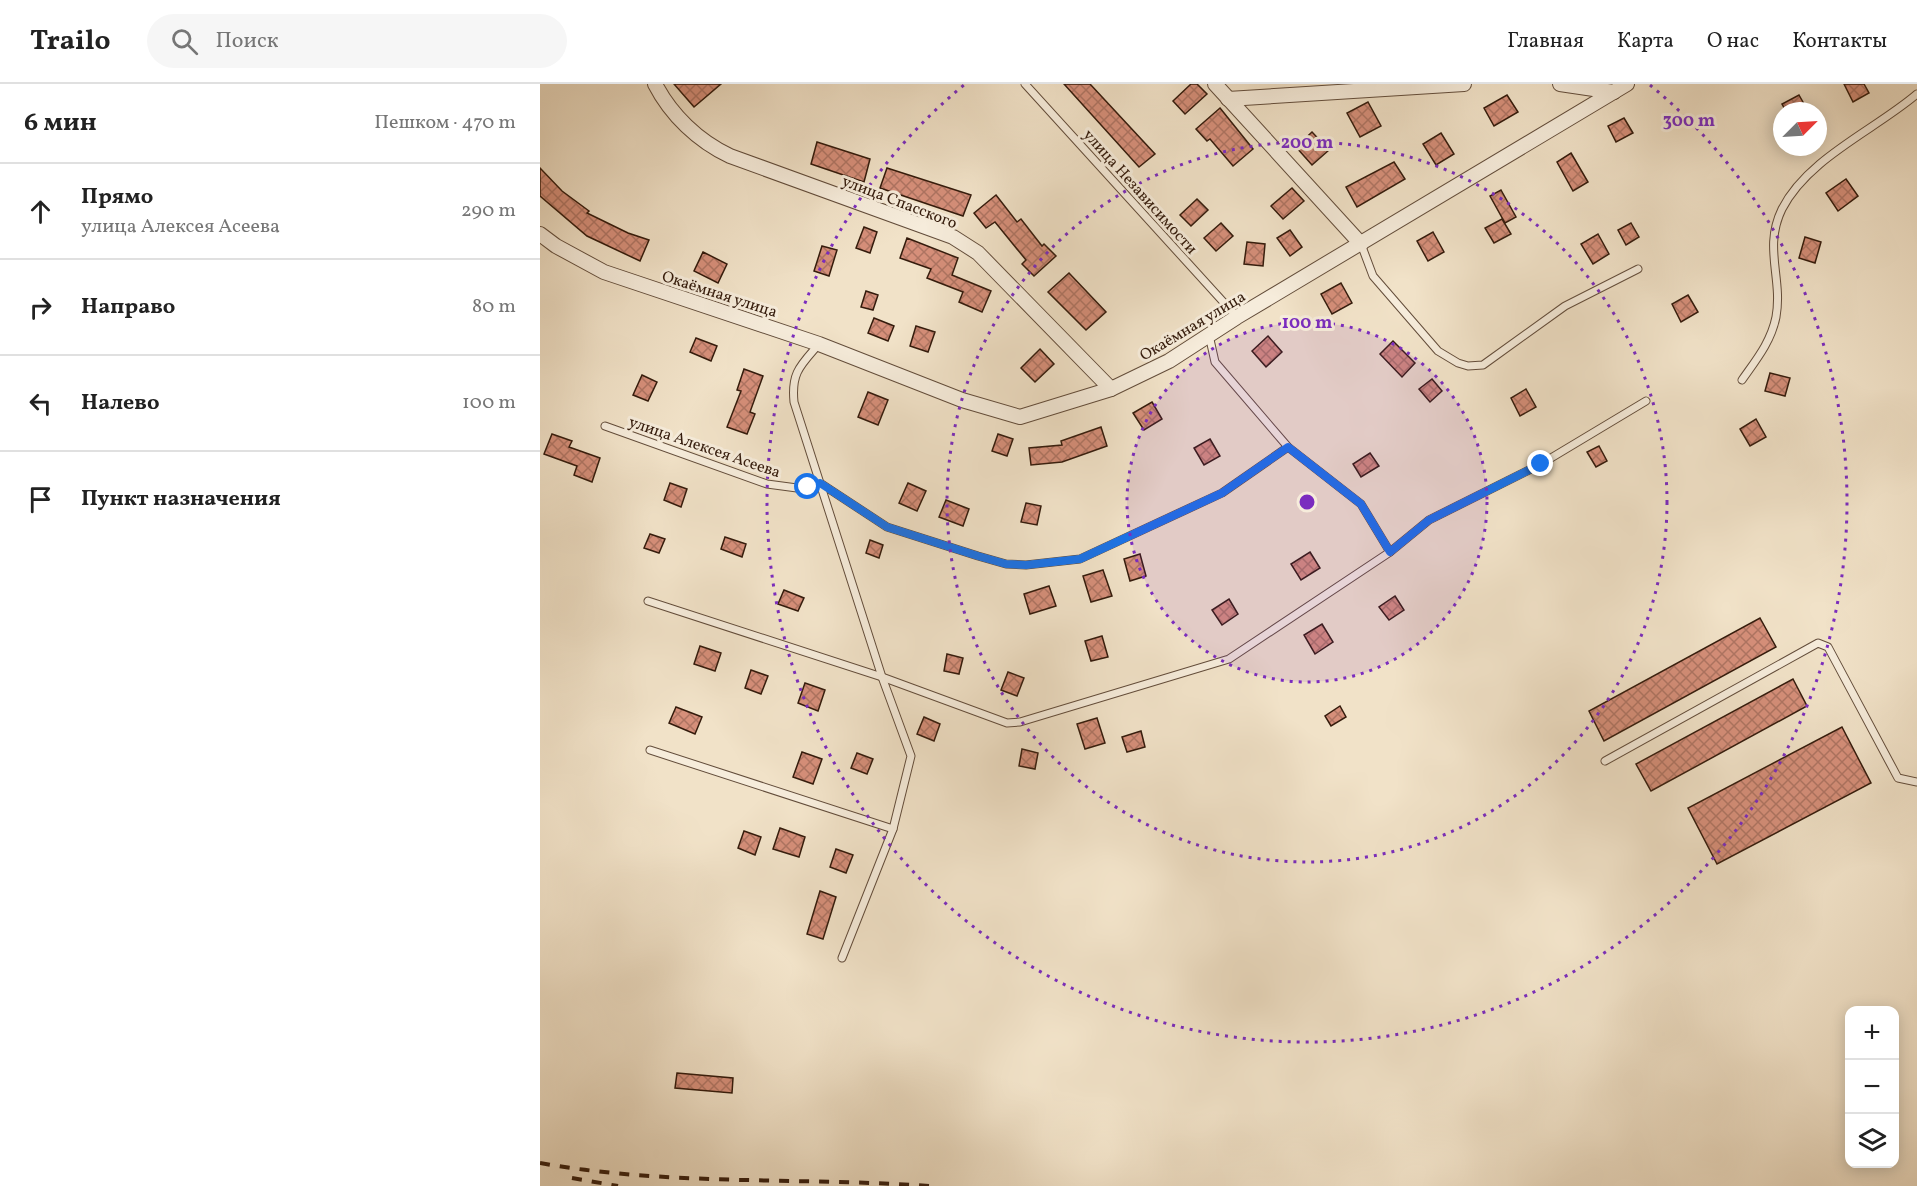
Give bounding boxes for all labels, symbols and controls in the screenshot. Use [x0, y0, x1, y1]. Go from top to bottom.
search box [147, 14, 567, 68]
text: Trailo [30, 22, 111, 61]
icon: search [168, 25, 201, 58]
text: Поиск [216, 26, 279, 57]
text: Главная [1507, 27, 1584, 56]
text: Карта [1617, 27, 1674, 56]
text: О нас [1707, 27, 1759, 56]
text: Контакты [1792, 27, 1887, 56]
north arrow [1773, 102, 1827, 156]
text: 6 мин [24, 105, 97, 141]
text: Пешком · 470 m [374, 109, 516, 137]
text: 300 m [1663, 109, 1715, 134]
street label: улица Независимости [1077, 125, 1202, 260]
text: 200 m [1281, 131, 1333, 156]
street label: улица Спасского [838, 171, 960, 235]
text: Прямо [81, 182, 153, 213]
icon: ahead [24, 195, 57, 228]
text: 290 m [461, 197, 516, 225]
text: улица Алексея Асеева [81, 213, 280, 241]
street label: Окаёмная улица [659, 266, 780, 324]
street label: Окаёмная улица [1136, 286, 1250, 367]
icon: right [24, 291, 57, 324]
text: Направо [81, 292, 175, 323]
text: 80 m [472, 293, 516, 321]
text: 100 m [1282, 311, 1332, 336]
icon: left [24, 387, 57, 420]
text: Налево [81, 388, 160, 419]
text: 100 m [462, 389, 516, 417]
street label: улица Алексея Асеева [625, 412, 783, 484]
route end [1527, 450, 1553, 476]
route start [794, 473, 820, 499]
icon: arrive [24, 483, 57, 516]
text: Пункт назначения [81, 484, 281, 515]
centre of rings [1297, 492, 1317, 512]
map controls [1845, 1006, 1899, 1168]
button: + [1845, 1006, 1899, 1060]
button: − [1845, 1060, 1899, 1114]
button: layers [1845, 1114, 1899, 1168]

